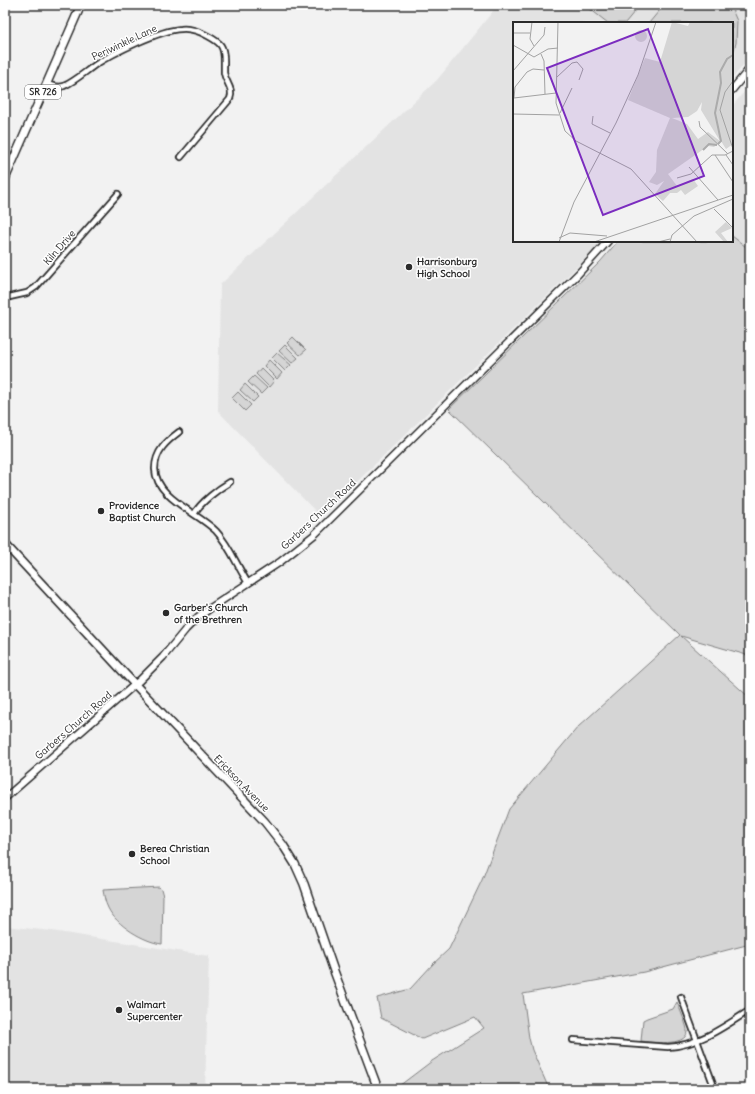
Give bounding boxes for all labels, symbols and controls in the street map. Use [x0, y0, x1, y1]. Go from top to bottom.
street label: Periwinkle Lane [89, 22, 159, 63]
inset map [513, 22, 733, 242]
road number: SR 726 [25, 85, 61, 99]
street label: Kiln Drive [41, 227, 78, 268]
place label: Harrisonburg High School [417, 255, 478, 280]
marker: Harrisonburg High School [404, 262, 414, 272]
street label: Garbers Church Road [278, 476, 359, 552]
place label: Providence Baptist Church [109, 499, 176, 524]
marker: Providence Baptist Church [96, 506, 106, 516]
place label: Garber's Church of the Brethren [174, 601, 248, 626]
marker: Garber's Church of the Brethren [161, 608, 171, 618]
street label: Garbers Church Road [32, 688, 115, 762]
street label: Erickson Avenue [211, 752, 272, 815]
place label: Berea Christian School [140, 842, 210, 867]
marker: Berea Christian School [127, 849, 137, 859]
place label: Walmart Supercenter [127, 998, 183, 1023]
marker: Walmart Supercenter [114, 1005, 124, 1015]

